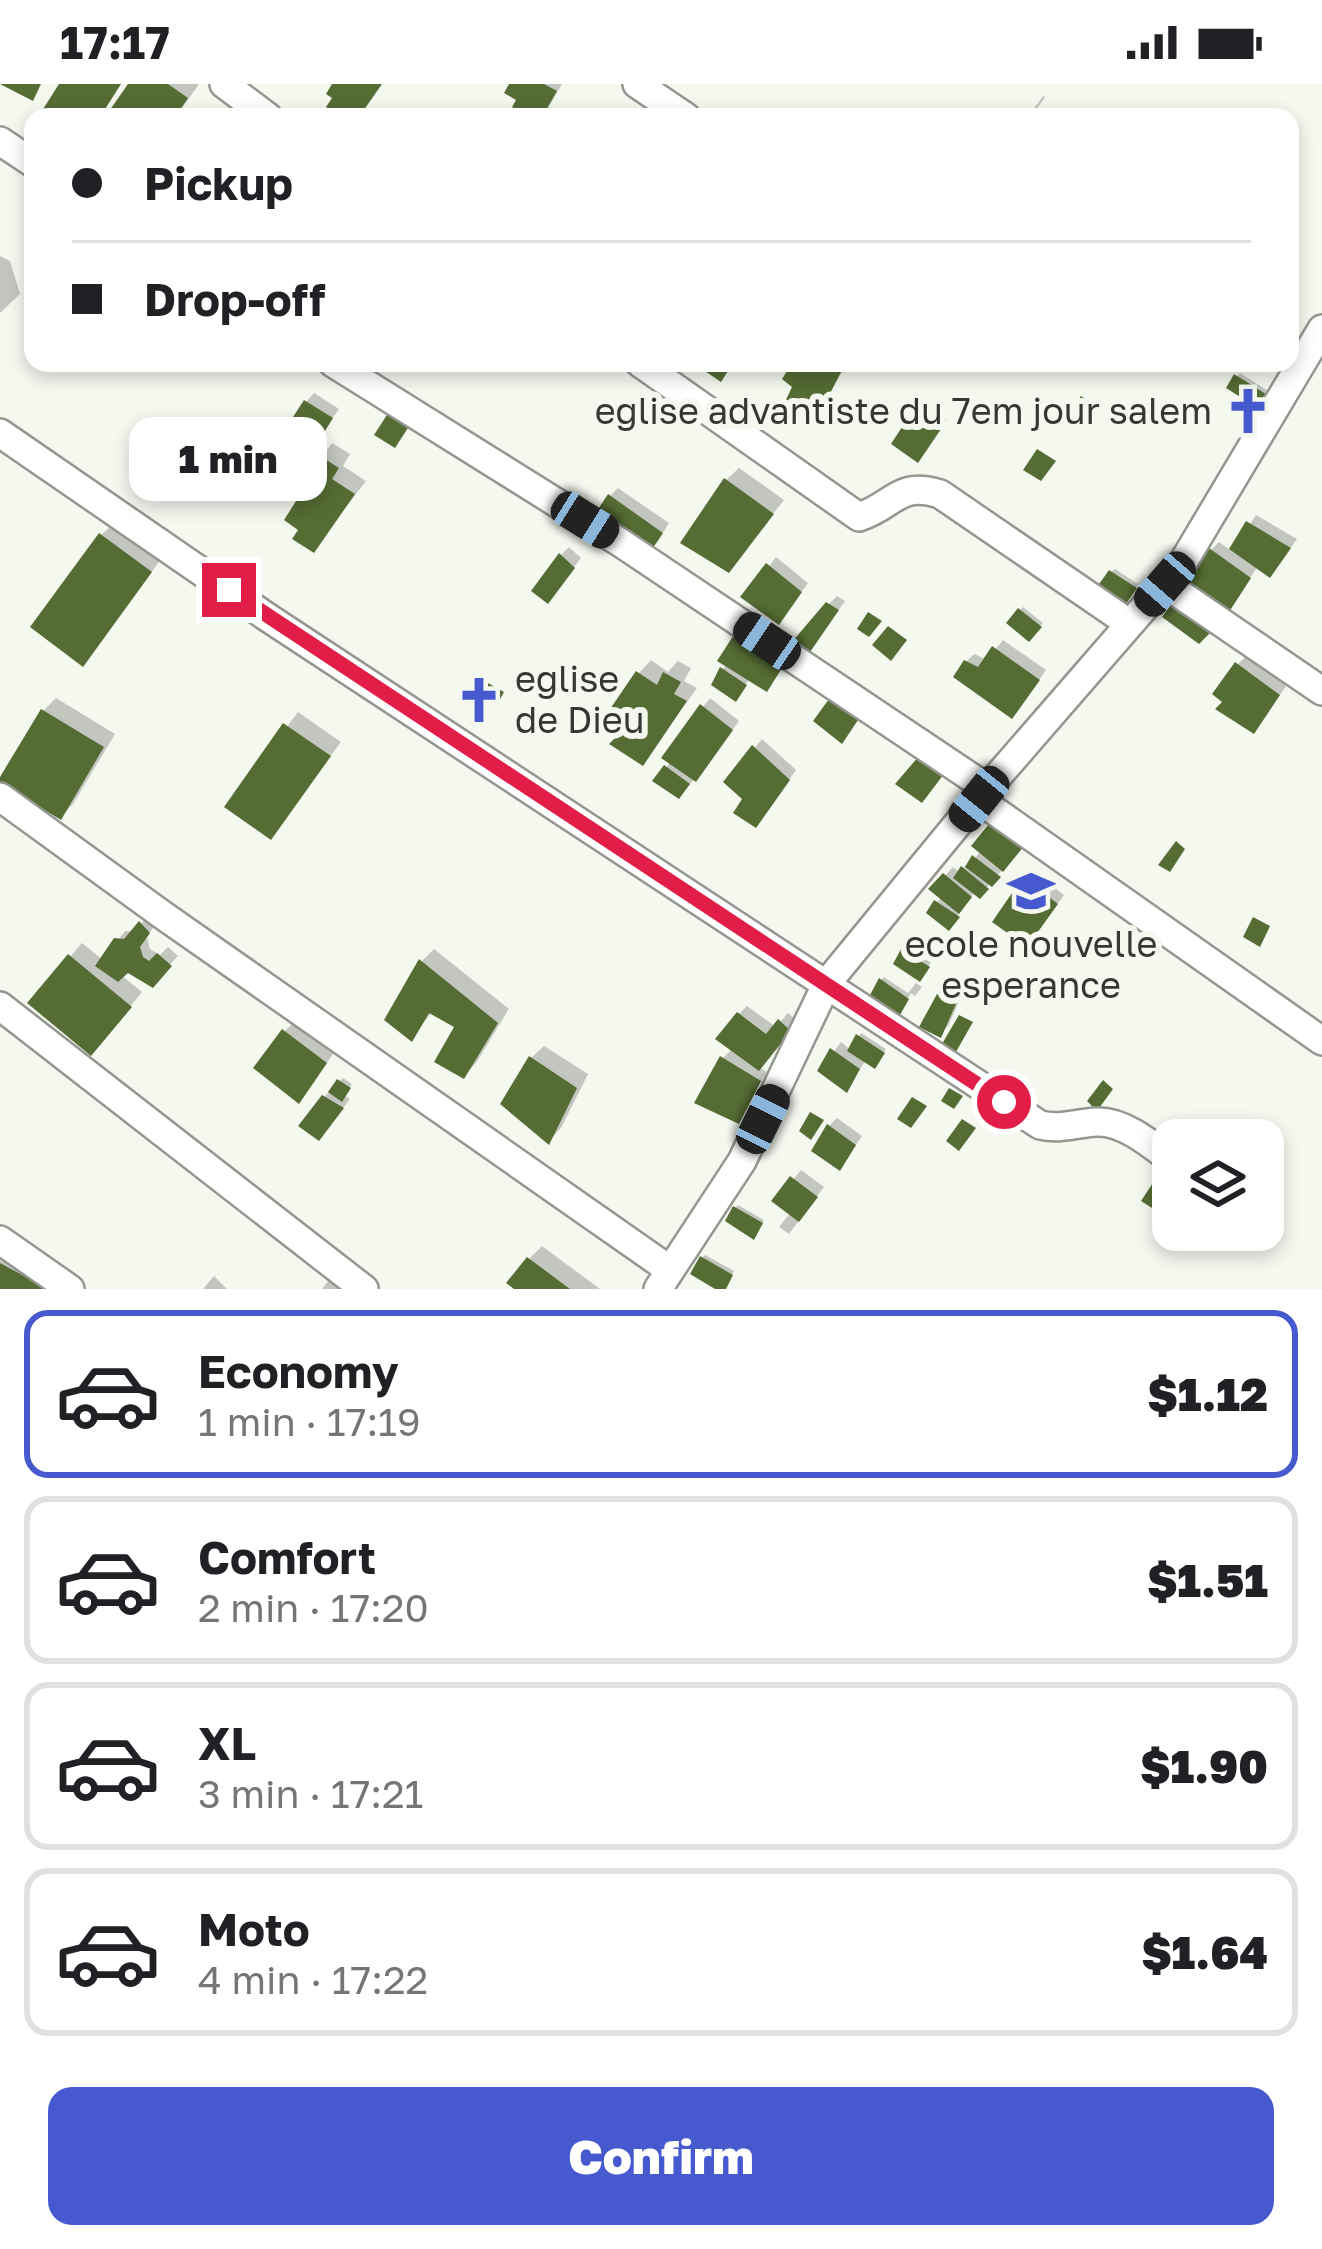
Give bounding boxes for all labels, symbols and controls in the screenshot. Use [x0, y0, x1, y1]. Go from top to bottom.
text: 17:17 [60, 15, 170, 69]
text: Pickup [144, 156, 293, 210]
text: Drop-off [144, 272, 325, 326]
church icon: eglise advantiste du 7em jour salem [1223, 386, 1273, 436]
place label: eglise advantiste du 7em jour salem [595, 389, 1212, 432]
callout: 1 min [130, 416, 328, 500]
text: 1 min [178, 435, 278, 482]
car [545, 486, 625, 554]
car [1128, 545, 1202, 623]
route end [202, 563, 256, 617]
car [727, 606, 807, 676]
place label: eglise de Dieu [515, 657, 645, 741]
church icon: eglise de Dieu [454, 675, 504, 725]
car [942, 760, 1016, 838]
school or university icon: ecole nouvelle esperance [1006, 866, 1056, 916]
place label: ecole nouvelle esperance [905, 922, 1157, 1006]
route start [977, 1075, 1031, 1129]
car [731, 1079, 795, 1159]
map controls [1152, 1119, 1284, 1251]
button: layers [1152, 1119, 1284, 1251]
icon: car [54, 1340, 162, 1448]
text: Economy [198, 1344, 399, 1398]
text: $1.12 [1148, 1367, 1268, 1421]
text: 1 min · 17:19 [198, 1398, 421, 1445]
icon: car [54, 1526, 162, 1634]
text: Comfort [198, 1530, 376, 1584]
text: $1.51 [1147, 1553, 1268, 1607]
text: 2 min · 17:20 [198, 1584, 429, 1631]
icon: car [54, 1712, 162, 1820]
text: XL [198, 1716, 256, 1770]
text: $1.90 [1140, 1739, 1268, 1793]
text: 3 min · 17:21 [198, 1770, 424, 1817]
icon: car [54, 1898, 162, 2006]
text: Moto [198, 1902, 310, 1956]
text: $1.64 [1141, 1925, 1268, 1979]
text: 4 min · 17:22 [198, 1956, 428, 2003]
button: Confirm [48, 2087, 1274, 2225]

